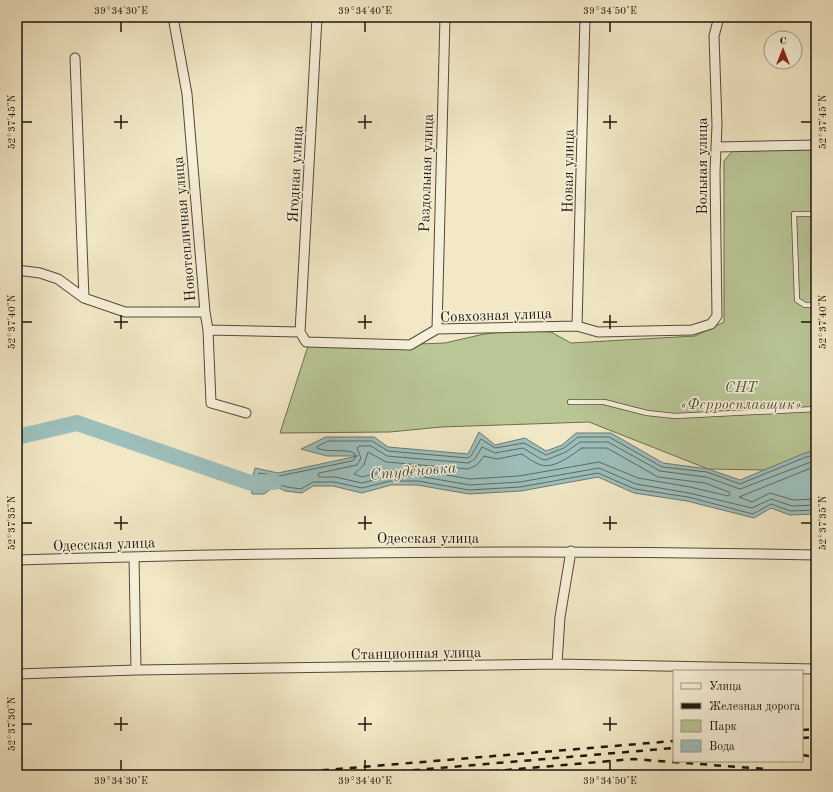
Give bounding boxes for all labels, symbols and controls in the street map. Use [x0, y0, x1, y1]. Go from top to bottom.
text: 39°34'30"E [94, 6, 148, 16]
text: 39°34'40"E [338, 6, 392, 16]
text: 39°34'50"E [583, 6, 637, 16]
north arrow [763, 30, 803, 70]
text: С [779, 36, 787, 47]
text: 52°37'45"N [7, 94, 17, 149]
text: 52°37'45"N [818, 94, 828, 149]
street label: Раздольная улица [418, 113, 437, 233]
street label: Вольная улица [696, 117, 711, 215]
street label: Ягодная улица [286, 124, 307, 223]
street label: Новая улица [561, 128, 578, 213]
street label: Новотепличная улица [172, 155, 199, 302]
text: 52°37'40"N [7, 294, 17, 349]
text: 52°37'40"N [818, 294, 828, 349]
street label: Совхозная улица [440, 307, 553, 326]
park label: СНТ «Ферросплавщик» [681, 381, 801, 413]
water label: Студёновка [369, 460, 458, 484]
text: 52°37'35"N [7, 495, 17, 550]
text: 52°37'35"N [818, 495, 828, 550]
street label: Одесская улица [377, 532, 480, 547]
street label: Одесская улица [53, 536, 156, 555]
street label: Станционная улица [351, 646, 482, 663]
legend [673, 670, 803, 762]
text: Улица [709, 681, 742, 693]
text: 52°37'30"N [7, 696, 17, 751]
text: Железная дорога [709, 701, 800, 713]
text: Парк [709, 721, 737, 733]
text: Вода [709, 741, 735, 753]
text: 39°34'30"E [94, 776, 148, 786]
text: 39°34'40"E [338, 776, 392, 786]
text: 39°34'50"E [583, 776, 637, 786]

